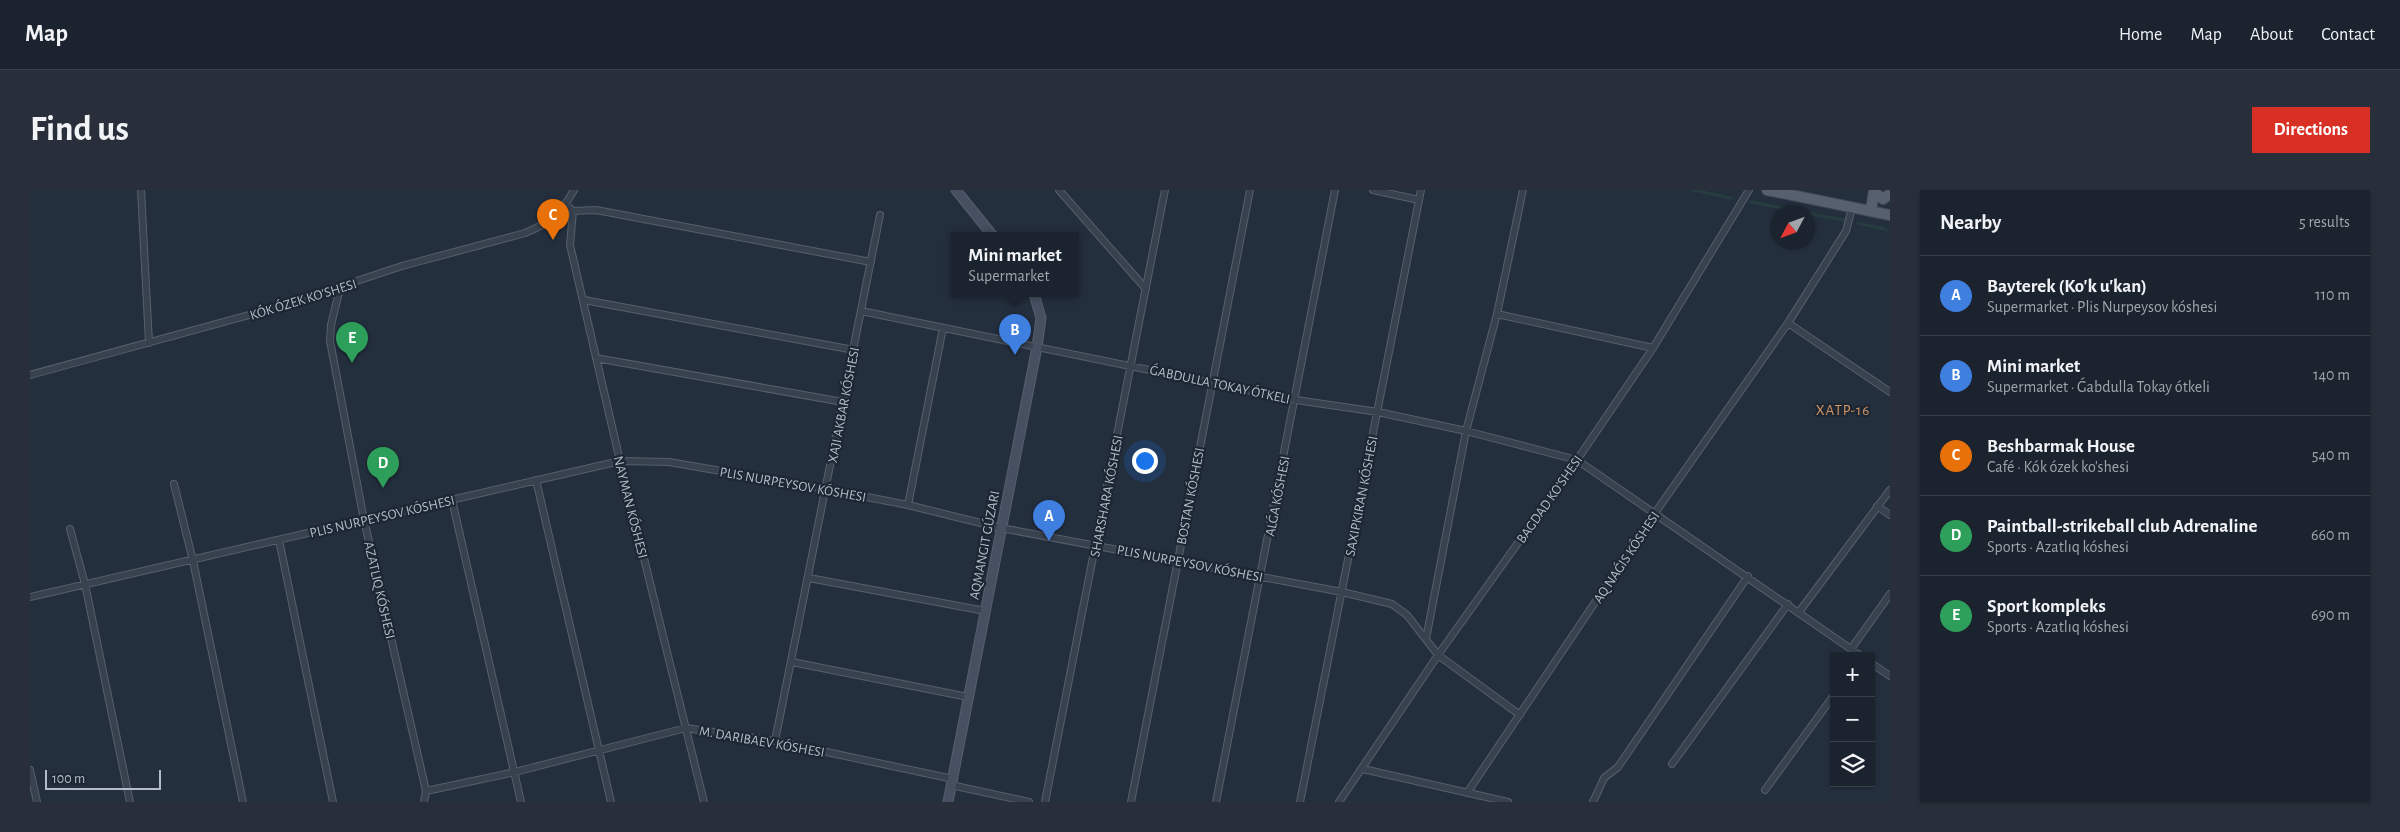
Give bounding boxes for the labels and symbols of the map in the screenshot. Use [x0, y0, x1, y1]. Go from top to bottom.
pin: C [537, 199, 569, 240]
north arrow [1770, 205, 1815, 250]
street label: KÓK ÓZEK KO'SHESI [247, 274, 358, 323]
pin: B [999, 314, 1031, 355]
pin: E [336, 322, 368, 363]
street label: XAJI AKBAR KÓSHESI [823, 345, 862, 464]
street label: ǴABDULLA TOKAY ÓTKELI [1148, 360, 1292, 407]
district label: XATP-16 [1816, 403, 1870, 418]
street label: SHARSHARA KÓSHESI [1085, 433, 1126, 558]
street label: SAXIPKIRAN KÓSHESI [1340, 434, 1381, 558]
street label: BOSTAN KÓSHESI [1172, 446, 1207, 546]
pin: D [367, 447, 399, 488]
your location [1132, 448, 1158, 474]
street label: BAGDAD KO'SHESI [1514, 453, 1585, 546]
street label: NAYMAN KÓSHESI [611, 454, 652, 560]
street label: ALǴA KÓSHESI [1260, 454, 1293, 538]
street label: PLIS NURPEYSOV KÓSHESI [719, 462, 868, 505]
street label: AQMANGIT GÚZARI [965, 489, 1002, 601]
street label: PLIS NURPEYSOV KÓSHESI [308, 491, 456, 540]
pin: A [1033, 500, 1065, 541]
street label: AQ NAǴIS KÓSHESI [1589, 508, 1663, 606]
street label: AZATLIQ KÓSHESI [361, 539, 400, 640]
street label: PLIS NURPEYSOV KÓSHESI [1116, 540, 1265, 585]
street label: M. DARIBAEV KÓSHESI [698, 721, 826, 760]
scale bar [45, 767, 161, 790]

